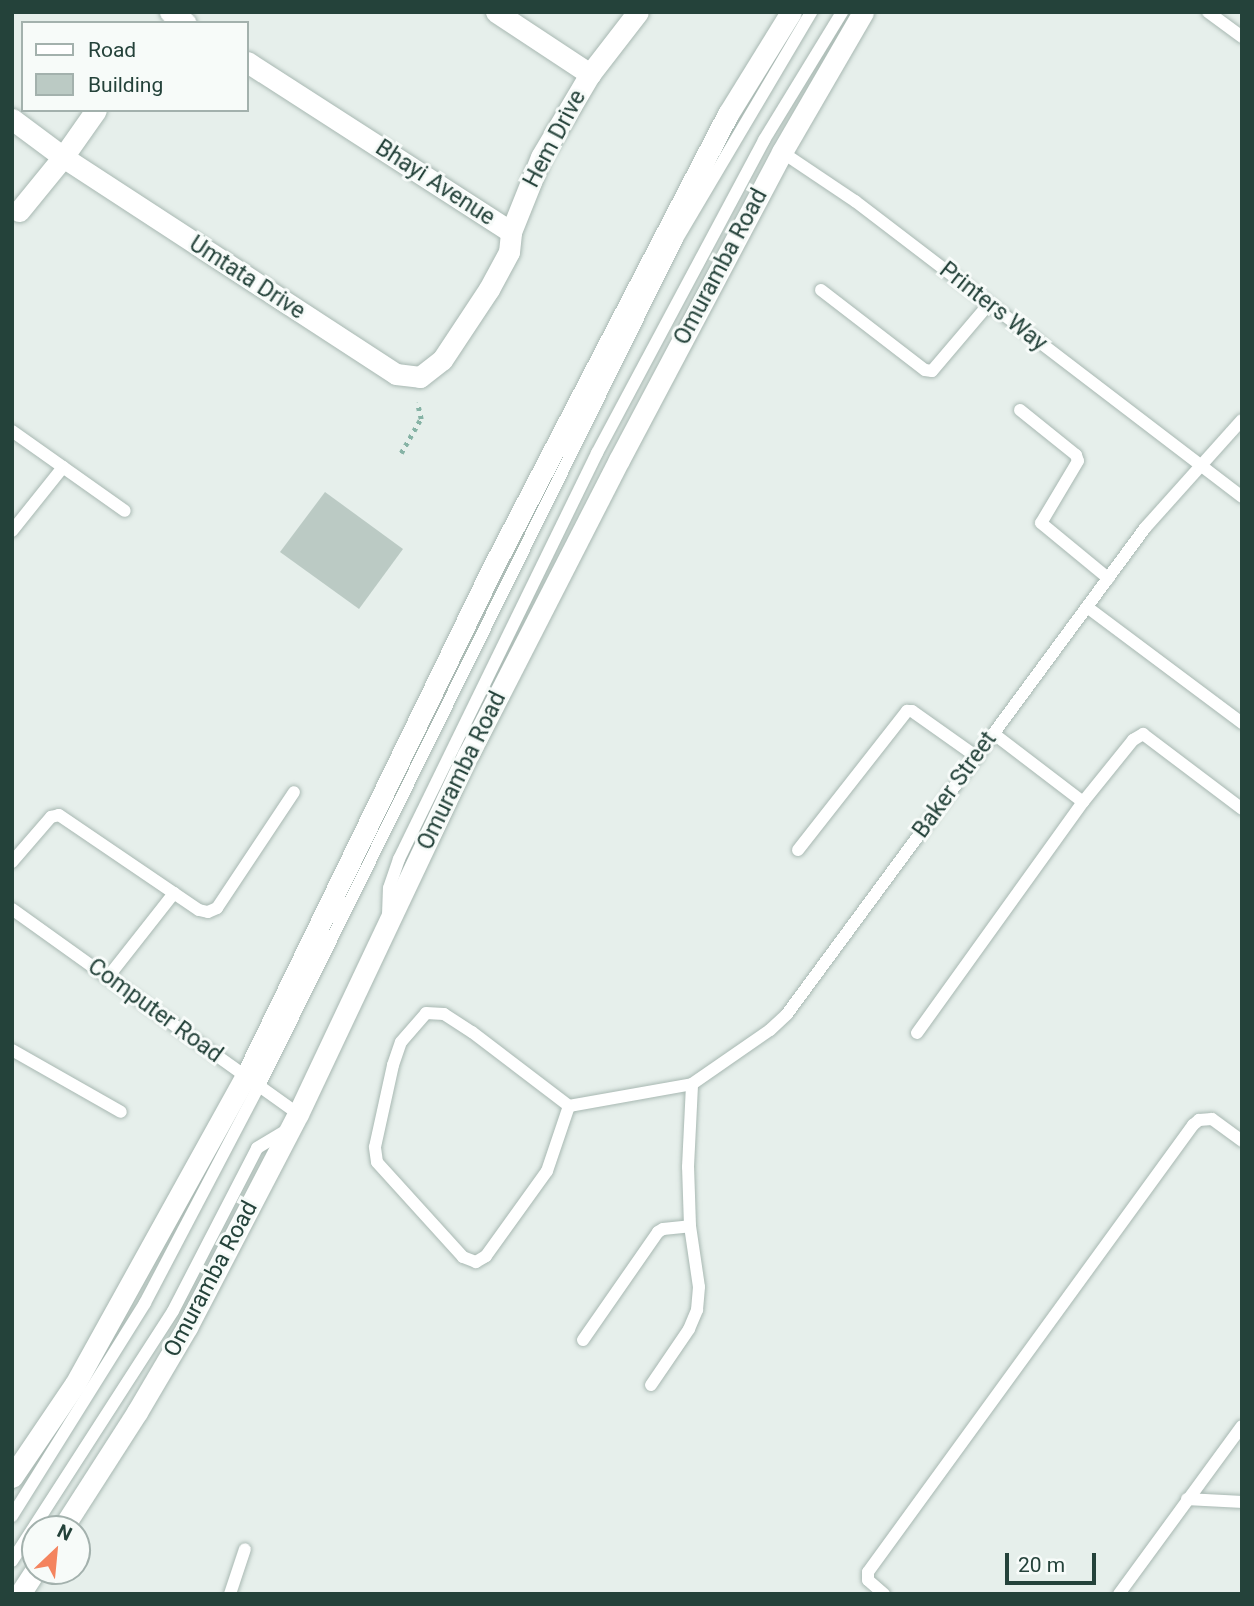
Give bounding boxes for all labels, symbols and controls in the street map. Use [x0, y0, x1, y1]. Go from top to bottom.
legend [21, 21, 248, 112]
text: Road [88, 38, 136, 62]
text: Building [88, 73, 163, 97]
street label: Hem Drive [518, 86, 592, 192]
street label: Bhayi Avenue [370, 134, 500, 232]
street label: Omuramba Road [668, 184, 774, 350]
street label: Umtata Drive [184, 230, 310, 326]
street label: Printers Way [934, 256, 1052, 358]
street label: Omuramba Road [412, 687, 512, 855]
street label: Baker Street [907, 726, 1003, 844]
street label: Computer Road [82, 953, 228, 1069]
street label: Omuramba Road [158, 1196, 264, 1362]
north arrow [21, 1515, 91, 1585]
text: N [53, 1519, 76, 1546]
scale bar [1009, 1540, 1100, 1584]
text: 20 m [1018, 1553, 1065, 1577]

